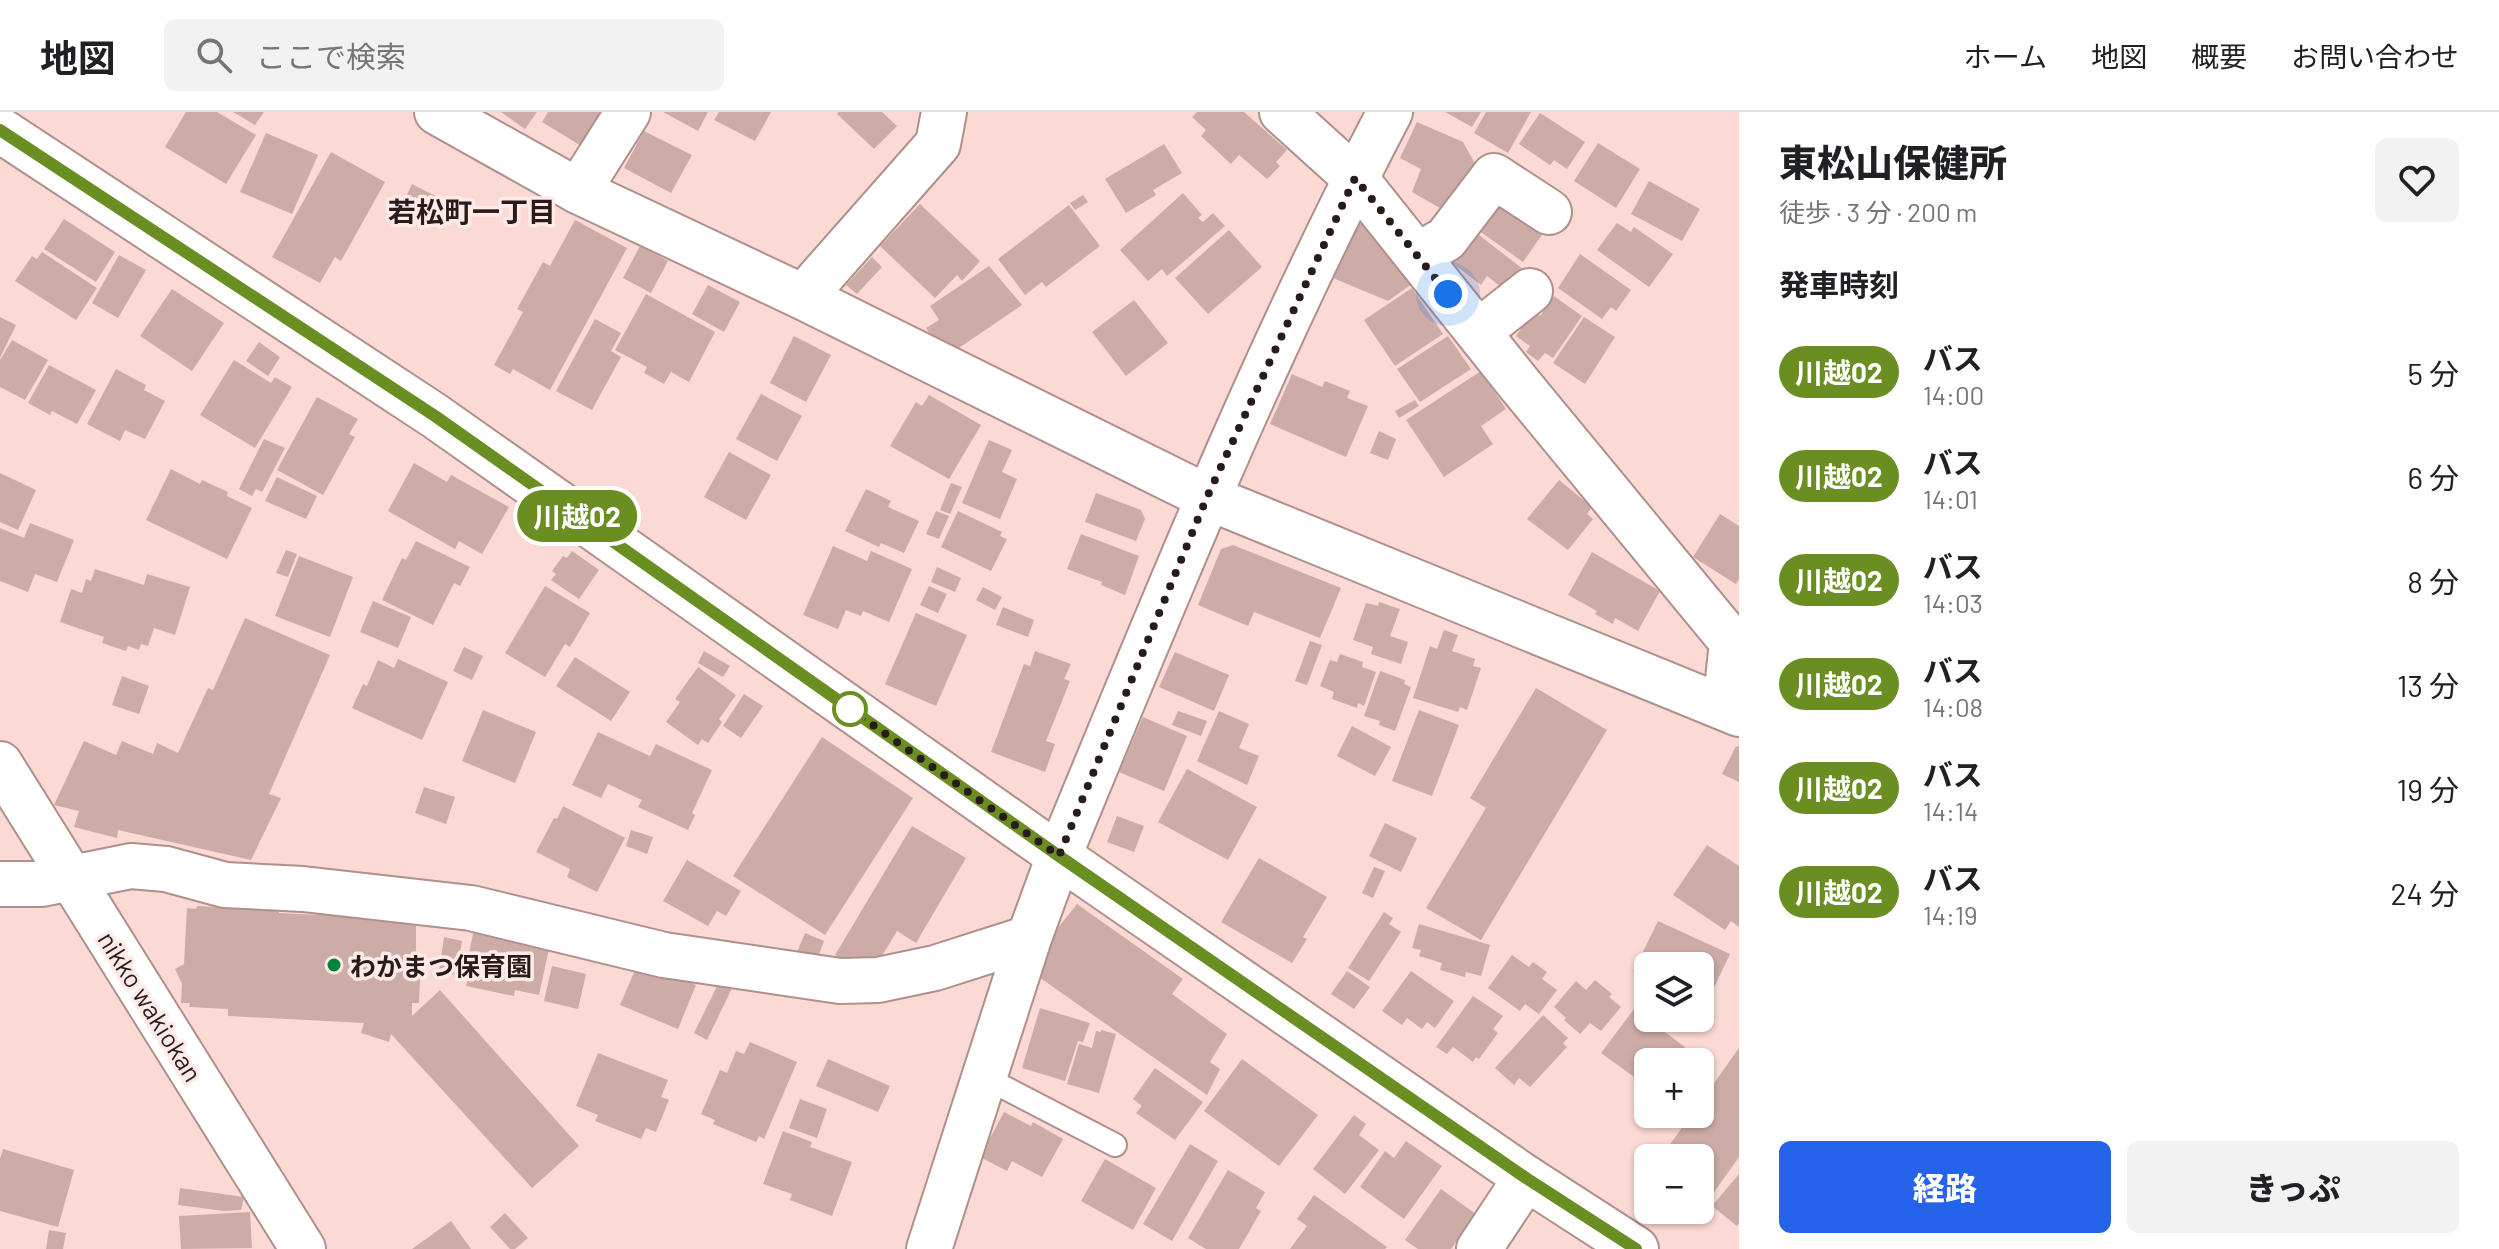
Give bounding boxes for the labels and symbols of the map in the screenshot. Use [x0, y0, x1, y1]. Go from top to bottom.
district label: 若松町一丁目 [388, 194, 556, 228]
your location [1428, 274, 1468, 314]
line badge: 川越02 [521, 490, 633, 542]
unlabelled marker [833, 692, 867, 726]
street label: nikko wakiokan [92, 925, 210, 1087]
place label: わかまつ保育園 [350, 950, 532, 981]
marker: わかまつ保育園 [325, 956, 343, 974]

